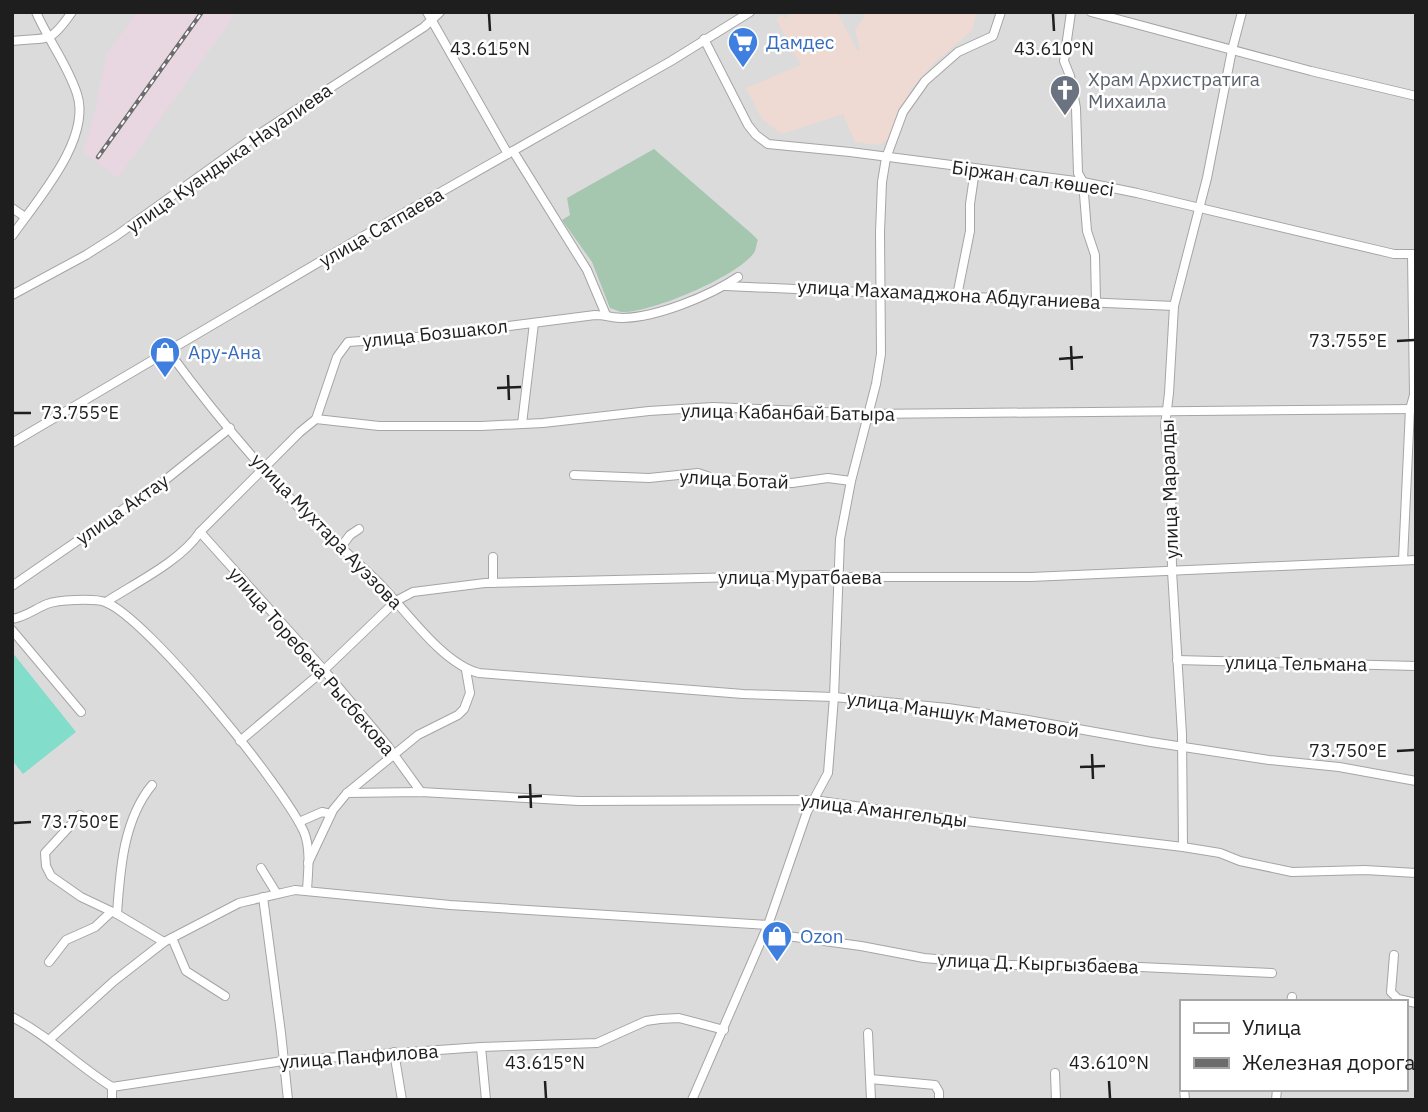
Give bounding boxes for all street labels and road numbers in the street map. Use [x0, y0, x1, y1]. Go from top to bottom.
street label: улица Куандыка Науалиева [121, 78, 337, 238]
street label: Біржан сал көшесі [950, 155, 1116, 201]
street label: улица Сатпаева [314, 182, 448, 272]
street label: улица Махамаджона Абдуганиева [797, 274, 1101, 314]
street label: улица Бозшакол [361, 313, 509, 353]
street label: улица Кабанбай Батыра [681, 398, 895, 426]
street label: улица Маралды [1155, 419, 1183, 559]
street label: улица Мухтара Ауэзова [246, 448, 408, 614]
street label: улица Ботай [679, 464, 789, 494]
street label: улица Актау [71, 468, 174, 550]
street label: улица Торебека Рысбекова [223, 562, 401, 760]
street label: улица Муратбаева [718, 565, 882, 589]
street label: улица Тельмана [1225, 650, 1367, 676]
street label: улица Маншук Маметовой [845, 686, 1081, 742]
street label: улица Амангельды [799, 788, 969, 832]
street label: улица Д. Кыргызбаева [937, 947, 1139, 979]
street label: улица Панфилова [279, 1038, 439, 1074]

